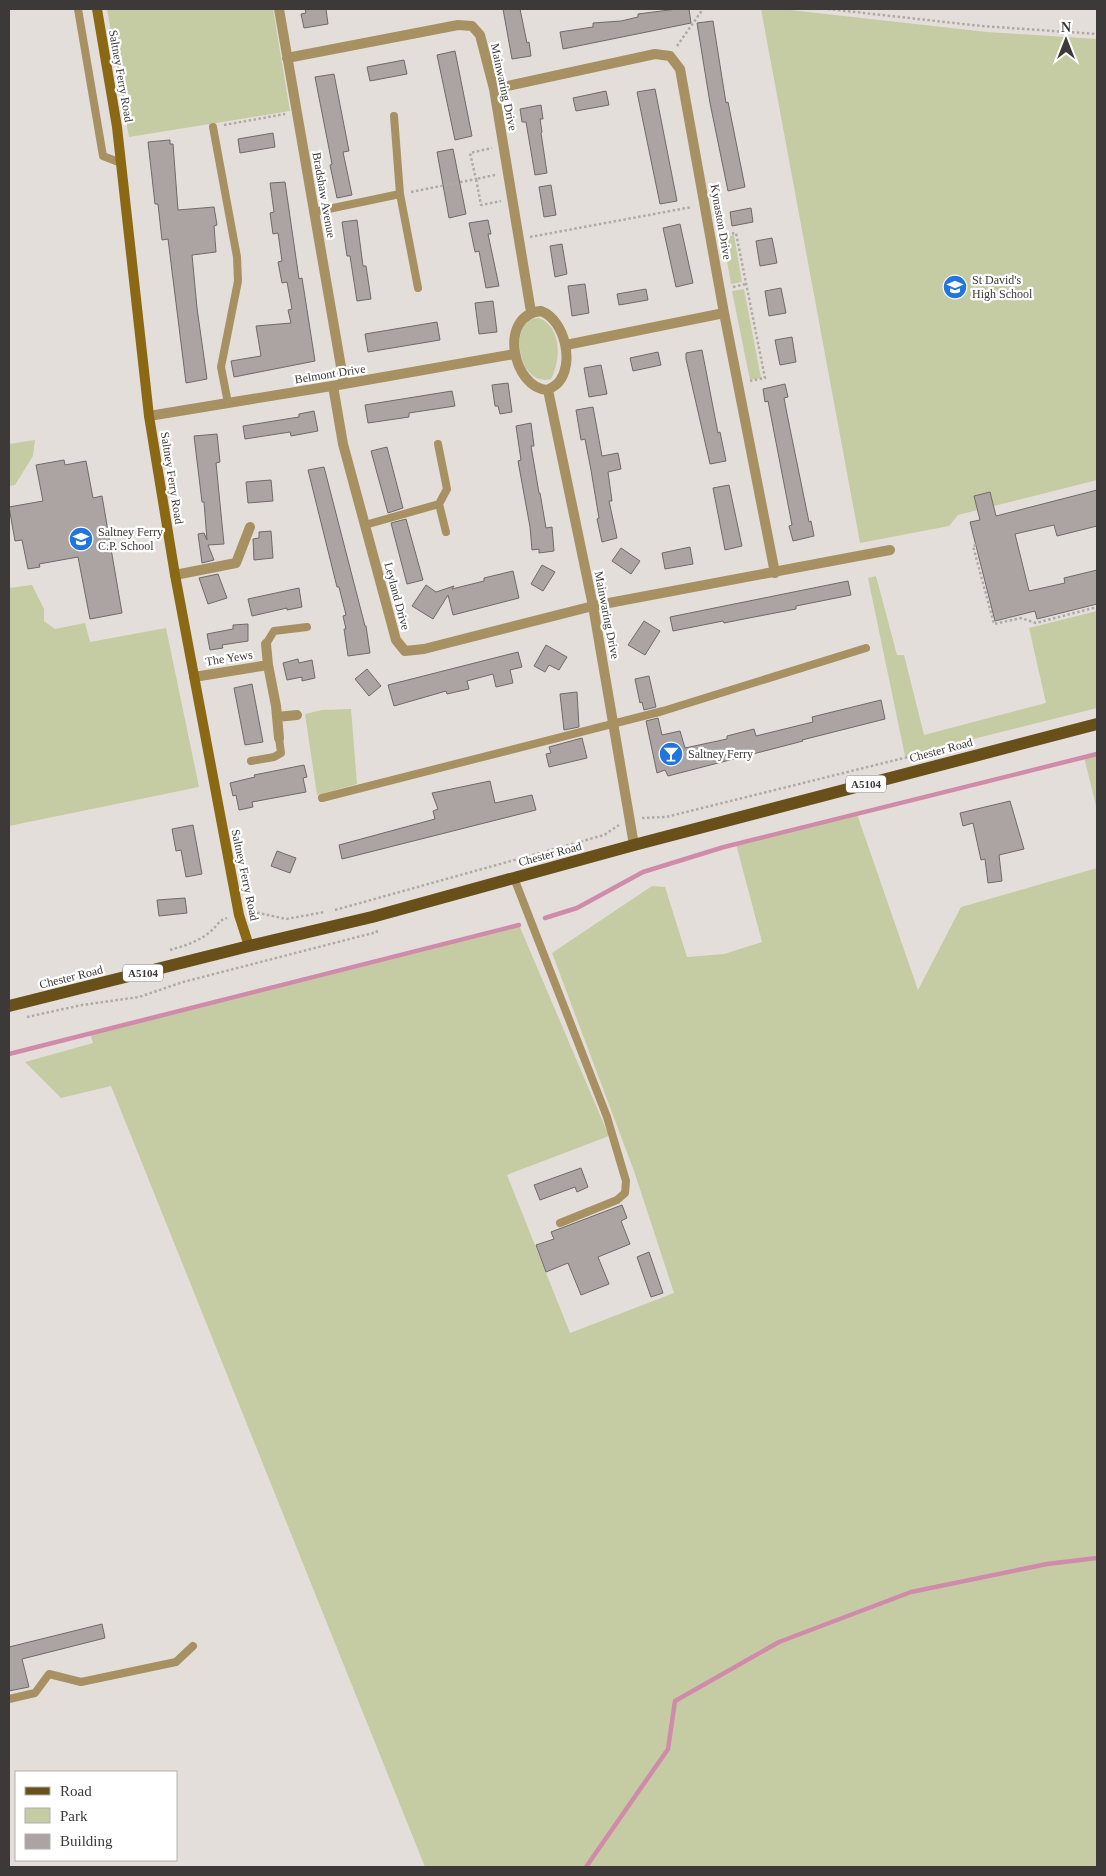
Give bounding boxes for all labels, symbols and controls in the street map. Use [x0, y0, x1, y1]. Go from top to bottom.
north arrow [1041, 15, 1091, 65]
text: N [1061, 20, 1071, 35]
street label: Saltney Ferry Road [106, 29, 136, 123]
street label: Mainwaring Drive [488, 42, 520, 132]
street label: Bradshaw Avenue [310, 151, 338, 239]
street label: Kynaston Drive [707, 183, 735, 261]
place label: St David's High School [972, 273, 1033, 301]
school or university icon: St David's High School [942, 274, 968, 300]
street label: Belmont Drive [294, 361, 366, 387]
street label: Saltney Ferry Road [158, 431, 186, 525]
place label: Saltney Ferry C.P. School [98, 525, 163, 553]
school or university icon: Saltney Ferry C.P. School [68, 526, 94, 552]
street label: Leyland Drive [381, 561, 413, 631]
street label: Mainwaring Drive [592, 570, 622, 660]
street label: The Yews [205, 647, 254, 669]
street label: Chester Road [908, 735, 974, 765]
bar icon: Saltney Ferry [658, 741, 684, 767]
place label: Saltney Ferry [688, 747, 753, 761]
road number: A5104 [846, 776, 886, 792]
street label: Saltney Ferry Road [228, 828, 262, 922]
street label: Chester Road [517, 839, 583, 869]
street label: Chester Road [38, 962, 104, 992]
road number: A5104 [123, 964, 163, 981]
legend [15, 1771, 178, 1861]
text: Road [60, 1783, 92, 1799]
text: Park [60, 1808, 88, 1824]
text: Building [60, 1833, 113, 1849]

